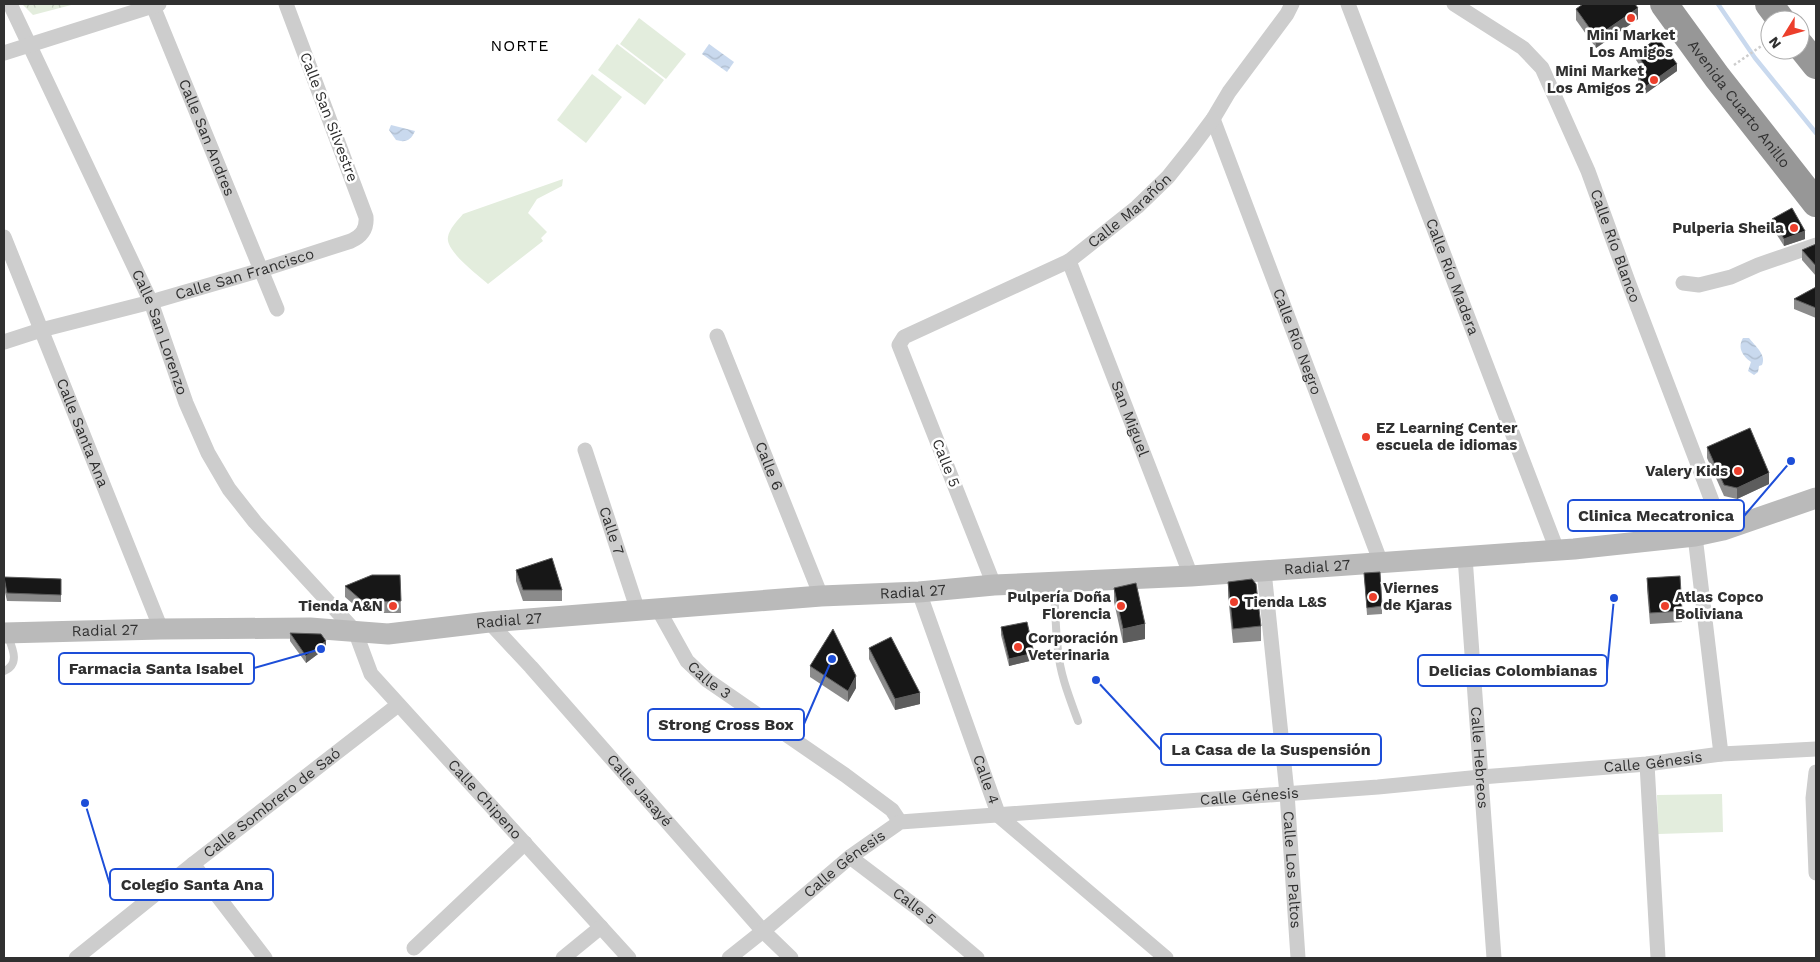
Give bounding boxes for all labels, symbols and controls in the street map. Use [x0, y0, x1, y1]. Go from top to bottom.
north arrow [1760, 10, 1810, 60]
marker: Mini Market Los Amigos [1625, 12, 1637, 24]
place label: Mini Market Los Amigos [1587, 26, 1676, 61]
text: N [1765, 34, 1784, 52]
district label: NORTE [491, 36, 549, 55]
street label: Avenida Cuarto Anillo [1684, 36, 1794, 172]
street label: Calle San Silvestre [296, 50, 362, 184]
place label: Mini Market Los Amigos 2 [1547, 62, 1644, 97]
marker: Mini Market Los Amigos 2 [1648, 74, 1660, 86]
street label: Calle San Andres [175, 76, 239, 199]
street label: Calle Marañón [1084, 170, 1175, 252]
street label: Calle Río Blanco [1586, 187, 1644, 305]
street label: Calle Río Madera [1422, 216, 1483, 338]
place label: Pulperia Sheila [1672, 219, 1784, 237]
marker: Pulperia Sheila [1788, 222, 1800, 234]
street label: Calle San Francisco [173, 245, 316, 304]
street label: Calle San Lorenzo [128, 267, 191, 397]
street label: Calle Río Negro [1269, 286, 1326, 397]
street label: Calle Santa Ana [53, 376, 112, 490]
street label: San Miguel [1107, 378, 1153, 459]
place label: EZ Learning Center escuela de idiomas [1376, 419, 1518, 454]
marker: EZ Learning Center escuela de idiomas [1360, 431, 1372, 443]
street label: Calle 5 [928, 436, 964, 490]
street label: Calle 6 [751, 439, 787, 493]
place label: Valery Kids [1645, 462, 1728, 480]
marker: Valery Kids [1732, 465, 1744, 477]
callout: Clinica Mecatronica [1568, 500, 1744, 531]
street label: Calle 7 [595, 504, 628, 557]
text: Clinica Mecatronica [1578, 506, 1735, 525]
street label: Radial 27 [1283, 556, 1351, 578]
place label: Viernes de Kjaras [1383, 579, 1452, 614]
street label: Radial 27 [879, 581, 947, 603]
place label: Pulpería Doña Florencia [1007, 588, 1111, 623]
place label: Atlas Copco Boliviana [1675, 588, 1763, 623]
marker: Viernes de Kjaras [1367, 591, 1379, 603]
place label: Tienda L&S [1244, 593, 1327, 611]
marker: Tienda L&S [1228, 596, 1240, 608]
place label: Tienda A&N [298, 597, 383, 615]
marker: Tienda A&N [387, 600, 399, 612]
marker: Pulpería Doña Florencia [1115, 600, 1127, 612]
marker: Atlas Copco Boliviana [1659, 600, 1671, 612]
street label: Radial 27 [475, 609, 543, 632]
street label: Radial 27 [72, 621, 138, 640]
place label: Corporación Veterinaria [1028, 629, 1118, 664]
marker: Corporación Veterinaria [1012, 641, 1024, 653]
callout: Farmacia Santa Isabel [59, 653, 254, 684]
callout: Delicias Colombianas [1418, 655, 1607, 686]
street label: Calle 3 [684, 657, 734, 703]
text: Farmacia Santa Isabel [69, 659, 244, 678]
text: Delicias Colombianas [1429, 661, 1598, 680]
street label: Calle Hebreos [1467, 706, 1492, 809]
callout: Strong Cross Box [648, 709, 804, 740]
text: Strong Cross Box [658, 715, 794, 734]
callout: La Casa de la Suspensión [1161, 734, 1381, 765]
text: La Casa de la Suspensión [1171, 740, 1371, 759]
street label: Calle Sombrero de Saó [200, 744, 344, 862]
street label: Calle Génesis [1603, 748, 1703, 776]
street label: Calle Jasayé [603, 751, 676, 830]
street label: Calle 4 [969, 752, 1003, 806]
street label: Calle Chipeno [444, 756, 526, 843]
street label: Calle Génesis [1199, 784, 1300, 809]
street label: Calle Los Paltos [1279, 810, 1305, 929]
street label: Calle Génesis [800, 826, 889, 902]
callout: Colegio Santa Ana [110, 869, 273, 900]
text: Colegio Santa Ana [121, 875, 264, 894]
street label: Calle 5 [889, 883, 940, 929]

